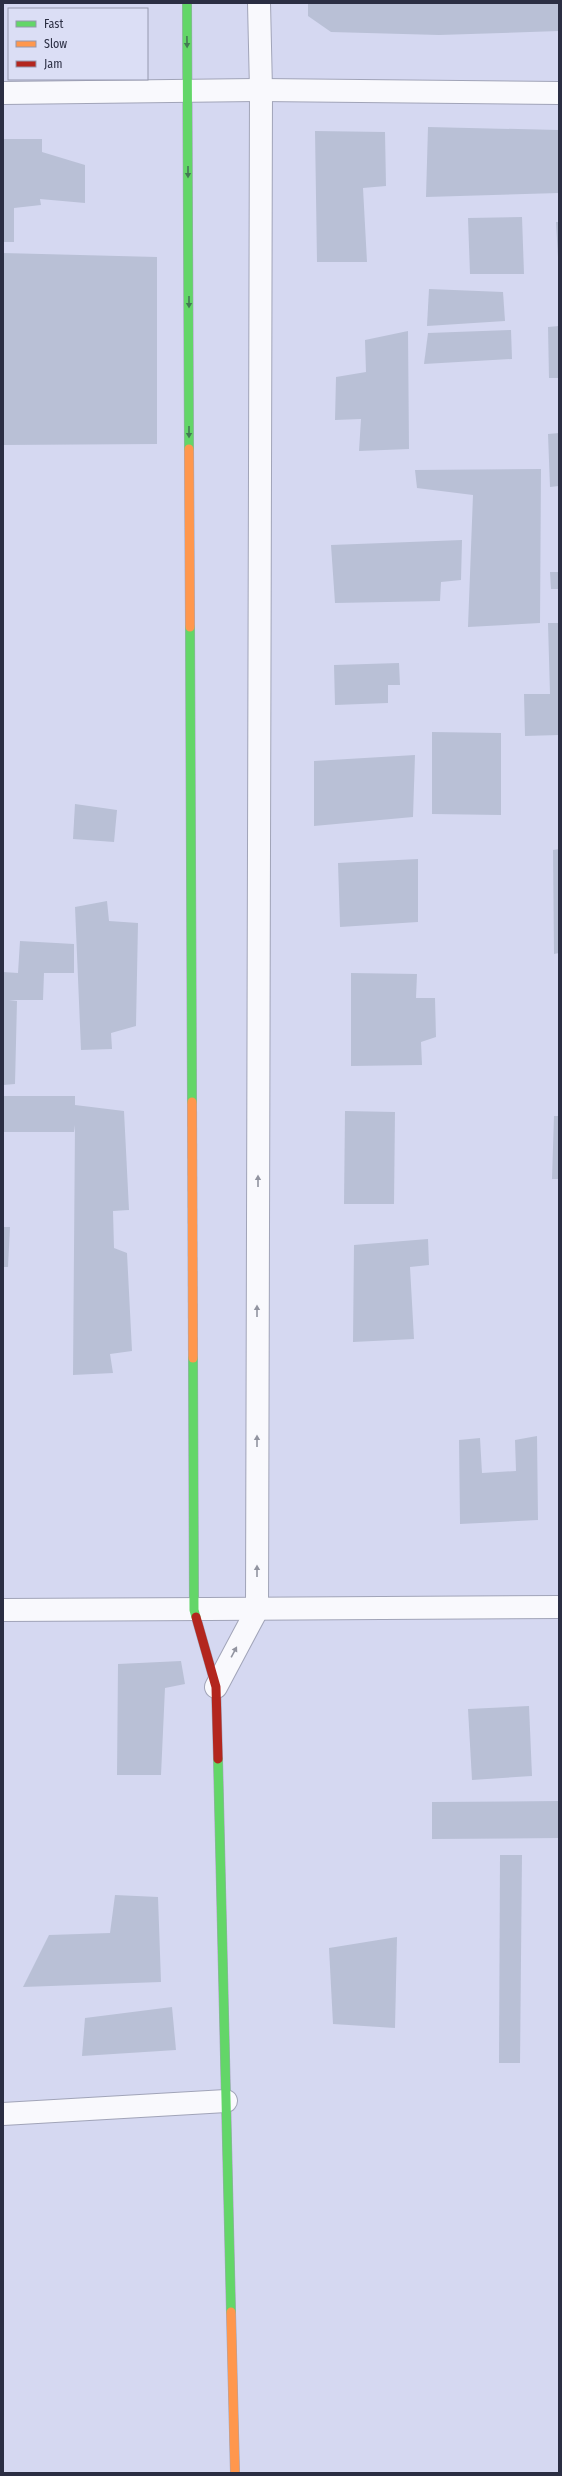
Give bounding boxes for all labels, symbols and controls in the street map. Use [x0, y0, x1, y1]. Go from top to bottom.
legend [8, 8, 148, 80]
text: Fast [44, 17, 63, 31]
one-way arrow [184, 36, 190, 49]
text: Slow [44, 37, 67, 51]
text: Jam [44, 57, 62, 71]
one-way arrow [185, 166, 191, 179]
one-way arrow [186, 296, 192, 309]
one-way arrow [186, 426, 192, 439]
one-way arrow [255, 1174, 261, 1187]
one-way arrow [254, 1304, 260, 1317]
one-way arrow [254, 1434, 260, 1447]
one-way arrow [254, 1564, 260, 1577]
one-way arrow [231, 1646, 238, 1658]

